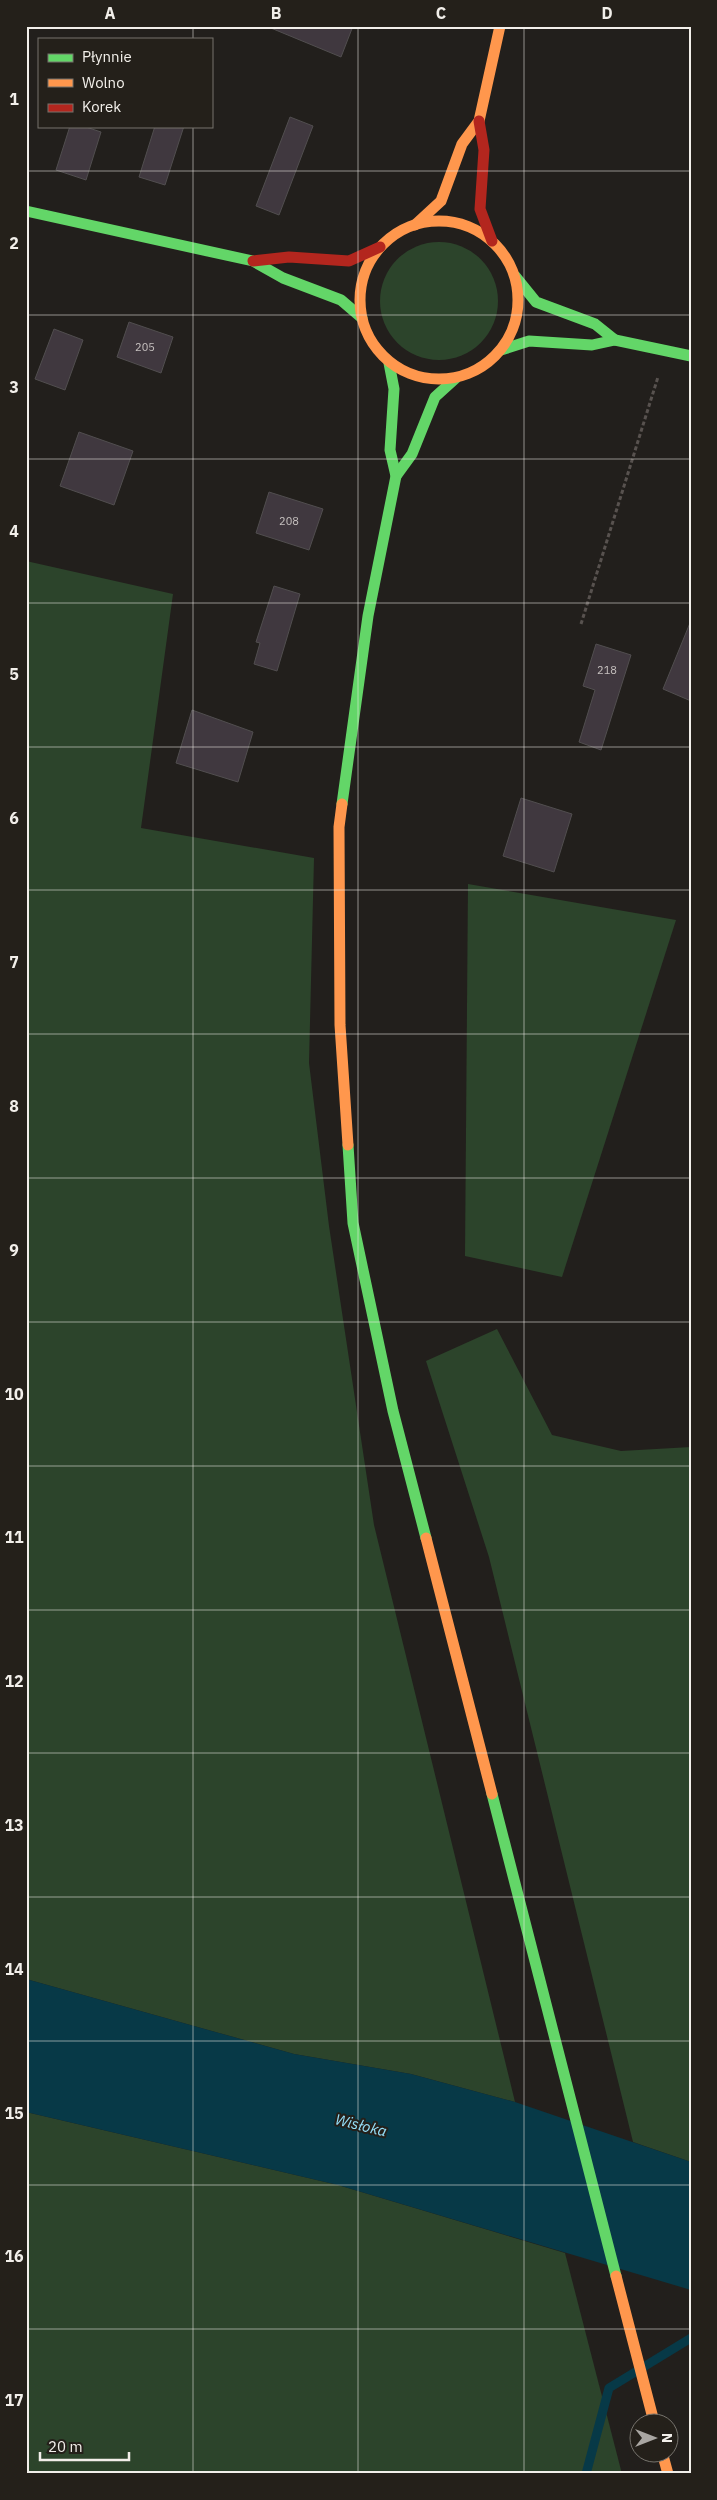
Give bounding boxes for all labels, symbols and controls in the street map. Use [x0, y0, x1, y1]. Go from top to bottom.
text: A [105, 3, 116, 23]
text: B [271, 3, 282, 23]
text: C [436, 3, 446, 23]
text: D [601, 3, 613, 23]
legend [38, 38, 212, 128]
text: Płynnie [82, 47, 132, 66]
text: Wolno [82, 73, 125, 92]
text: 1 [9, 89, 19, 109]
text: Korek [82, 97, 121, 116]
text: 2 [9, 233, 19, 253]
house number: 205 [135, 340, 155, 354]
text: 3 [9, 377, 19, 397]
house number: 208 [279, 514, 299, 528]
text: 4 [9, 521, 19, 541]
house number: 218 [597, 663, 617, 677]
text: 5 [9, 664, 19, 684]
text: 6 [9, 808, 19, 828]
text: 7 [9, 952, 19, 972]
text: 8 [9, 1096, 19, 1116]
text: 9 [9, 1240, 19, 1260]
text: 10 [4, 1384, 24, 1404]
text: 11 [4, 1527, 24, 1547]
text: 12 [4, 1671, 24, 1691]
text: 13 [4, 1815, 24, 1835]
text: 14 [4, 1959, 24, 1979]
text: 15 [4, 2103, 24, 2123]
water label: Wisłoka [333, 2109, 389, 2141]
text: 16 [4, 2246, 24, 2266]
text: 17 [4, 2390, 24, 2410]
north arrow [630, 2412, 680, 2462]
scale bar [40, 2430, 129, 2462]
text: N [658, 2433, 676, 2443]
text: 20 m [48, 2437, 83, 2456]

